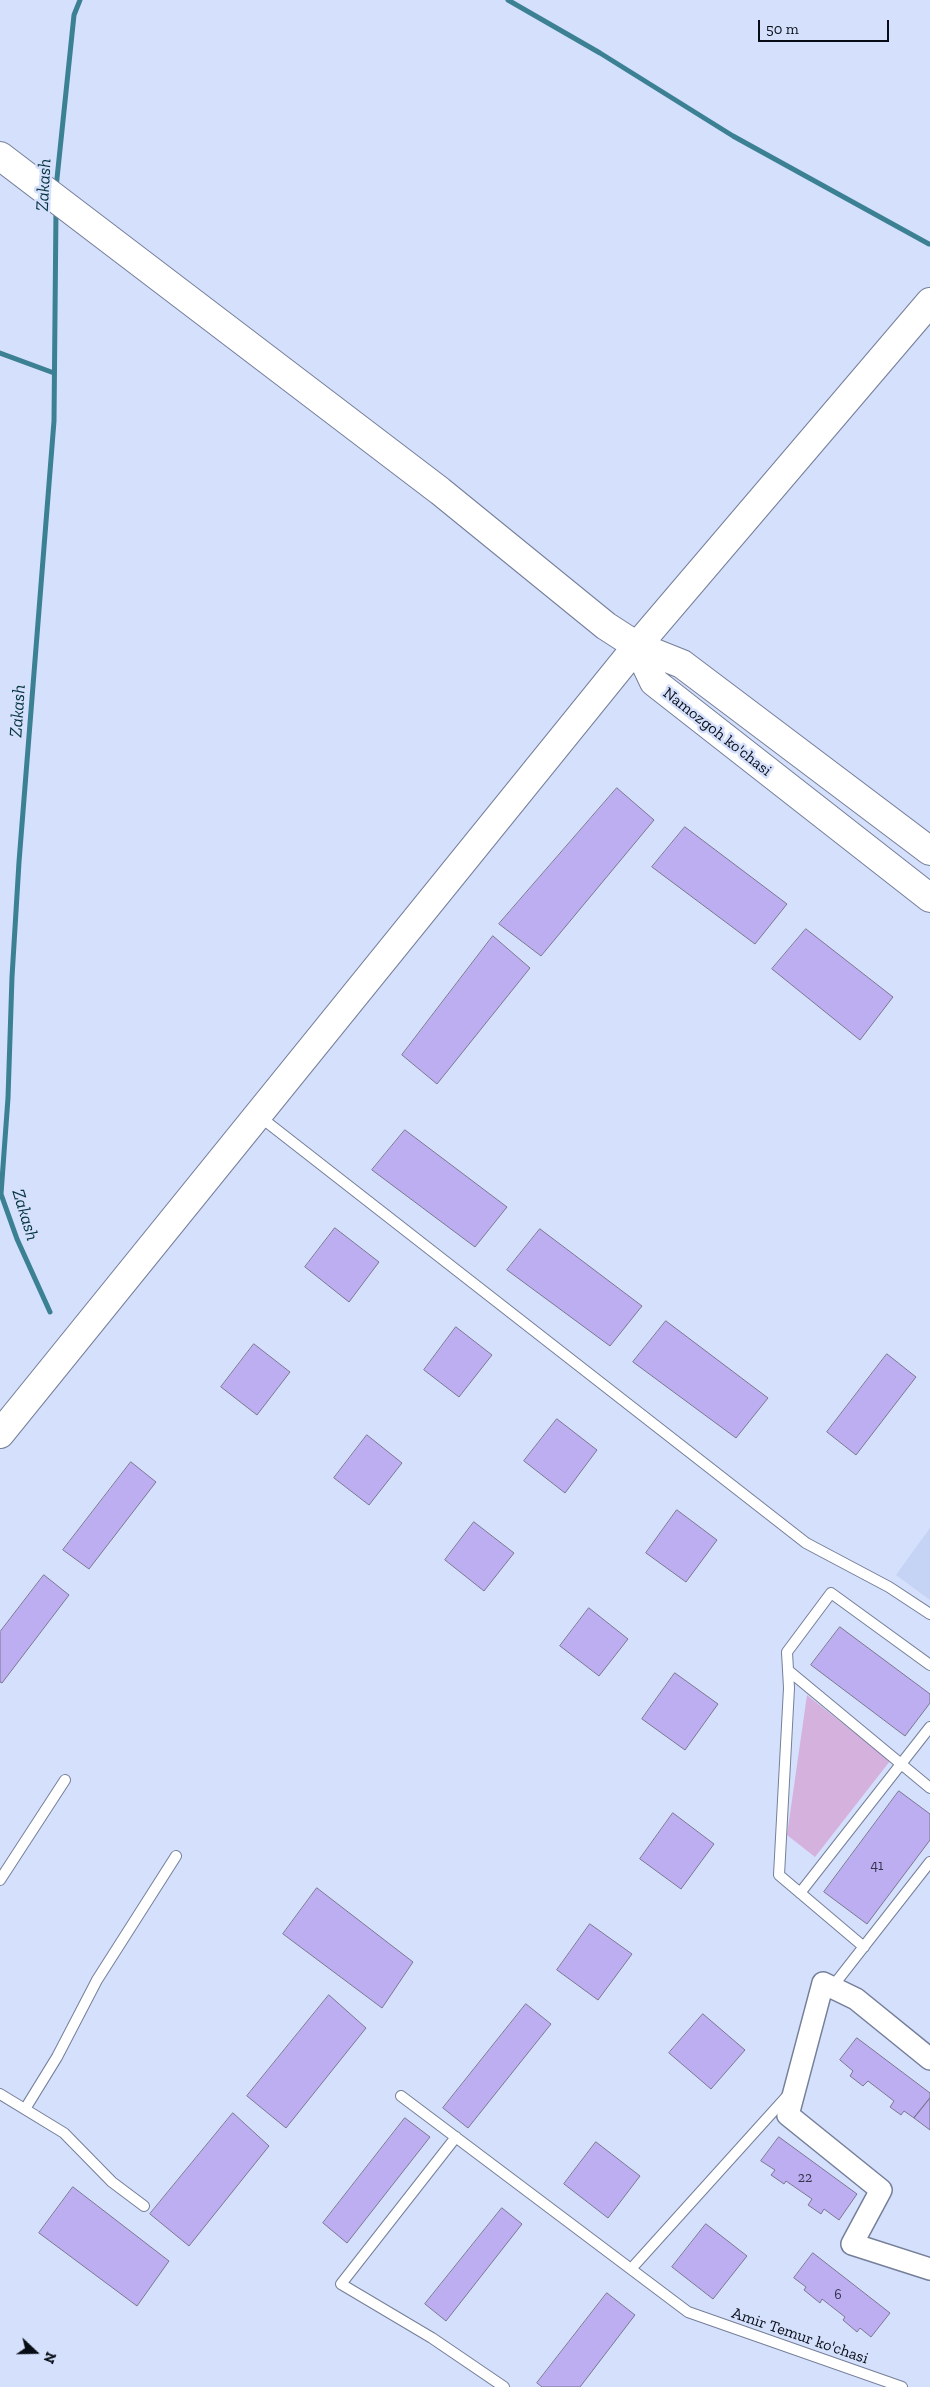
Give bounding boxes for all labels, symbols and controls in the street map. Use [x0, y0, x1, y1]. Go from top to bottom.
scale bar [760, 10, 891, 42]
text: 50 m [766, 20, 799, 38]
water label: Zakash [32, 158, 56, 212]
water label: Zakash [5, 684, 31, 738]
street label: Namozgoh ko'chasi [659, 684, 775, 780]
water label: Zakash [7, 1187, 43, 1243]
house number: 41 [871, 1858, 883, 1874]
house number: 22 [798, 2170, 812, 2186]
house number: 6 [834, 2287, 842, 2303]
street label: Amir Temur ko'chasi [729, 2304, 871, 2368]
north arrow [10, 2327, 60, 2377]
text: N [40, 2350, 59, 2366]

